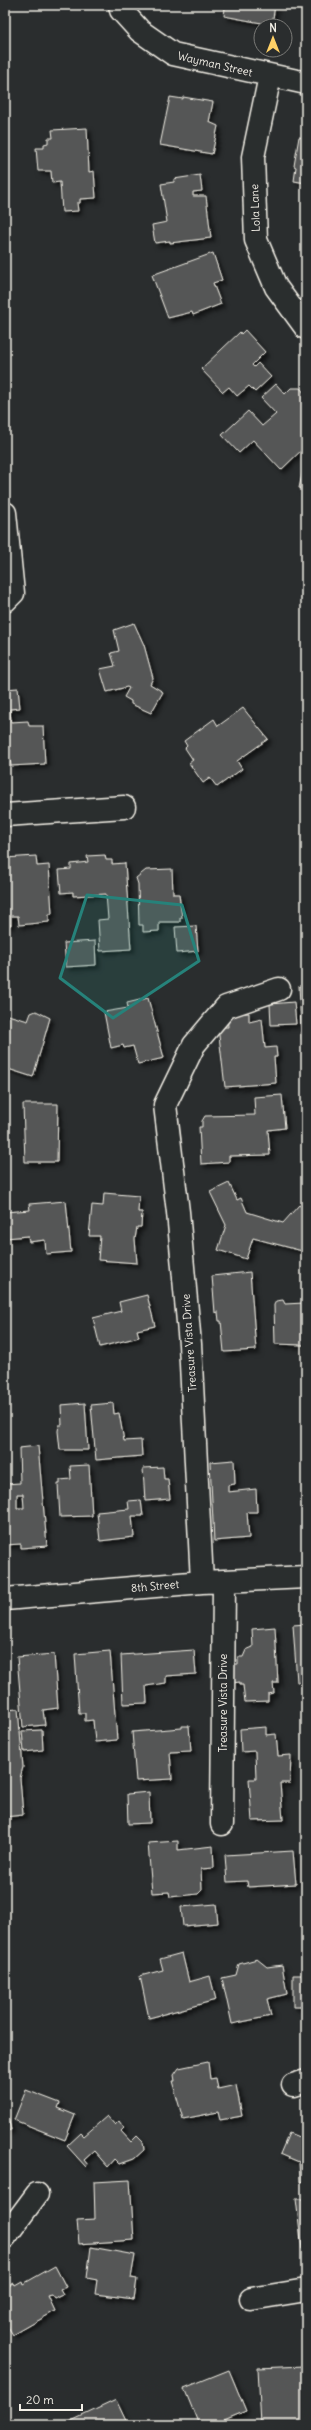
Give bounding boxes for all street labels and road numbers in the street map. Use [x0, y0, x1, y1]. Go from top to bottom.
street label: Wayman Street [176, 49, 254, 79]
street label: Lola Lane [247, 184, 263, 232]
street label: Treasure Vista Drive [179, 1293, 199, 1393]
street label: 8th Street [130, 1577, 180, 1595]
street label: Treasure Vista Drive [216, 1654, 230, 1752]

